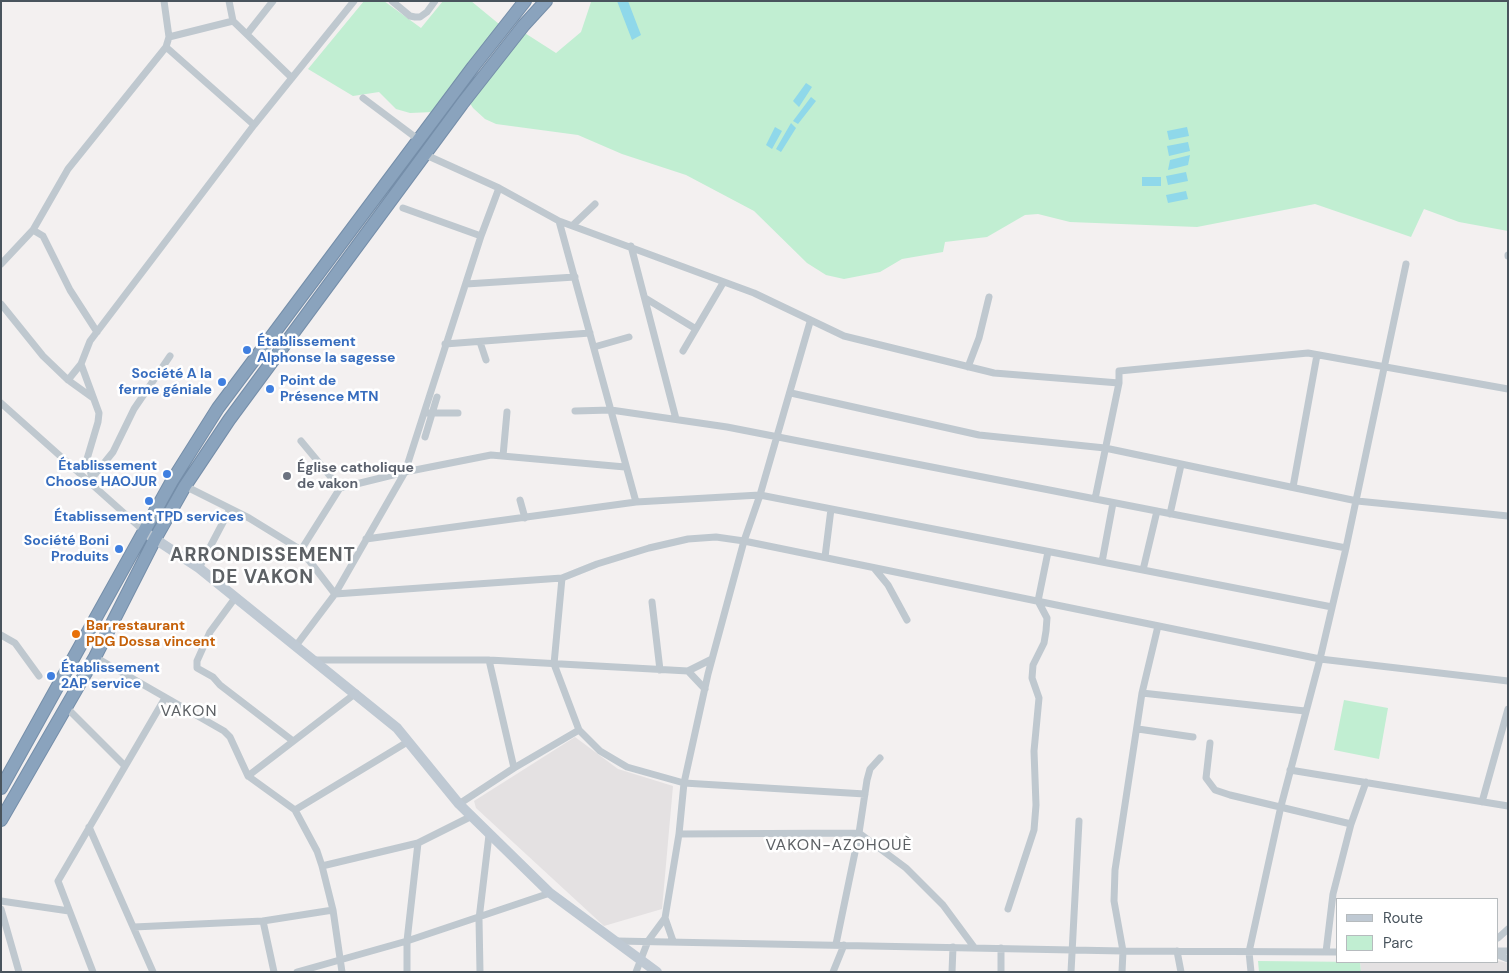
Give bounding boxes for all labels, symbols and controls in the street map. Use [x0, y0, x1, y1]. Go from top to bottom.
place label: Établissement Alphonse la sagesse [257, 334, 396, 367]
marker: Établissement Alphonse la sagesse [241, 344, 253, 356]
place label: Société A la ferme géniale [119, 366, 212, 398]
place label: Point de Présence MTN [280, 373, 378, 406]
marker: Société A la ferme géniale [216, 376, 228, 388]
marker: Point de Présence MTN [264, 383, 276, 395]
place label: Établissement Choose HAOJUR [45, 458, 157, 491]
place label: Église catholique de vakon [297, 460, 414, 492]
marker: Établissement Choose HAOJUR [161, 468, 173, 480]
marker: Église catholique de vakon [281, 470, 293, 482]
marker: Établissement TPD services [143, 495, 155, 507]
place label: Établissement TPD services [54, 509, 244, 525]
place label: Société Boni Produits [24, 533, 109, 566]
marker: Société Boni Produits [113, 543, 125, 555]
district label: ARRONDISSEMENT DE VAKON [168, 545, 358, 589]
place label: Bar restaurant PDG Dossa vincent [86, 618, 216, 650]
marker: Bar restaurant PDG Dossa vincent [70, 628, 82, 640]
place label: Établissement 2AP service [61, 660, 160, 692]
marker: Établissement 2AP service [45, 670, 57, 682]
district label: VAKON [160, 702, 218, 722]
district label: VAKON-AZOHOUÈ [764, 836, 914, 856]
legend [1336, 898, 1499, 963]
text: Route [1383, 908, 1423, 928]
text: Parc [1383, 933, 1413, 953]

